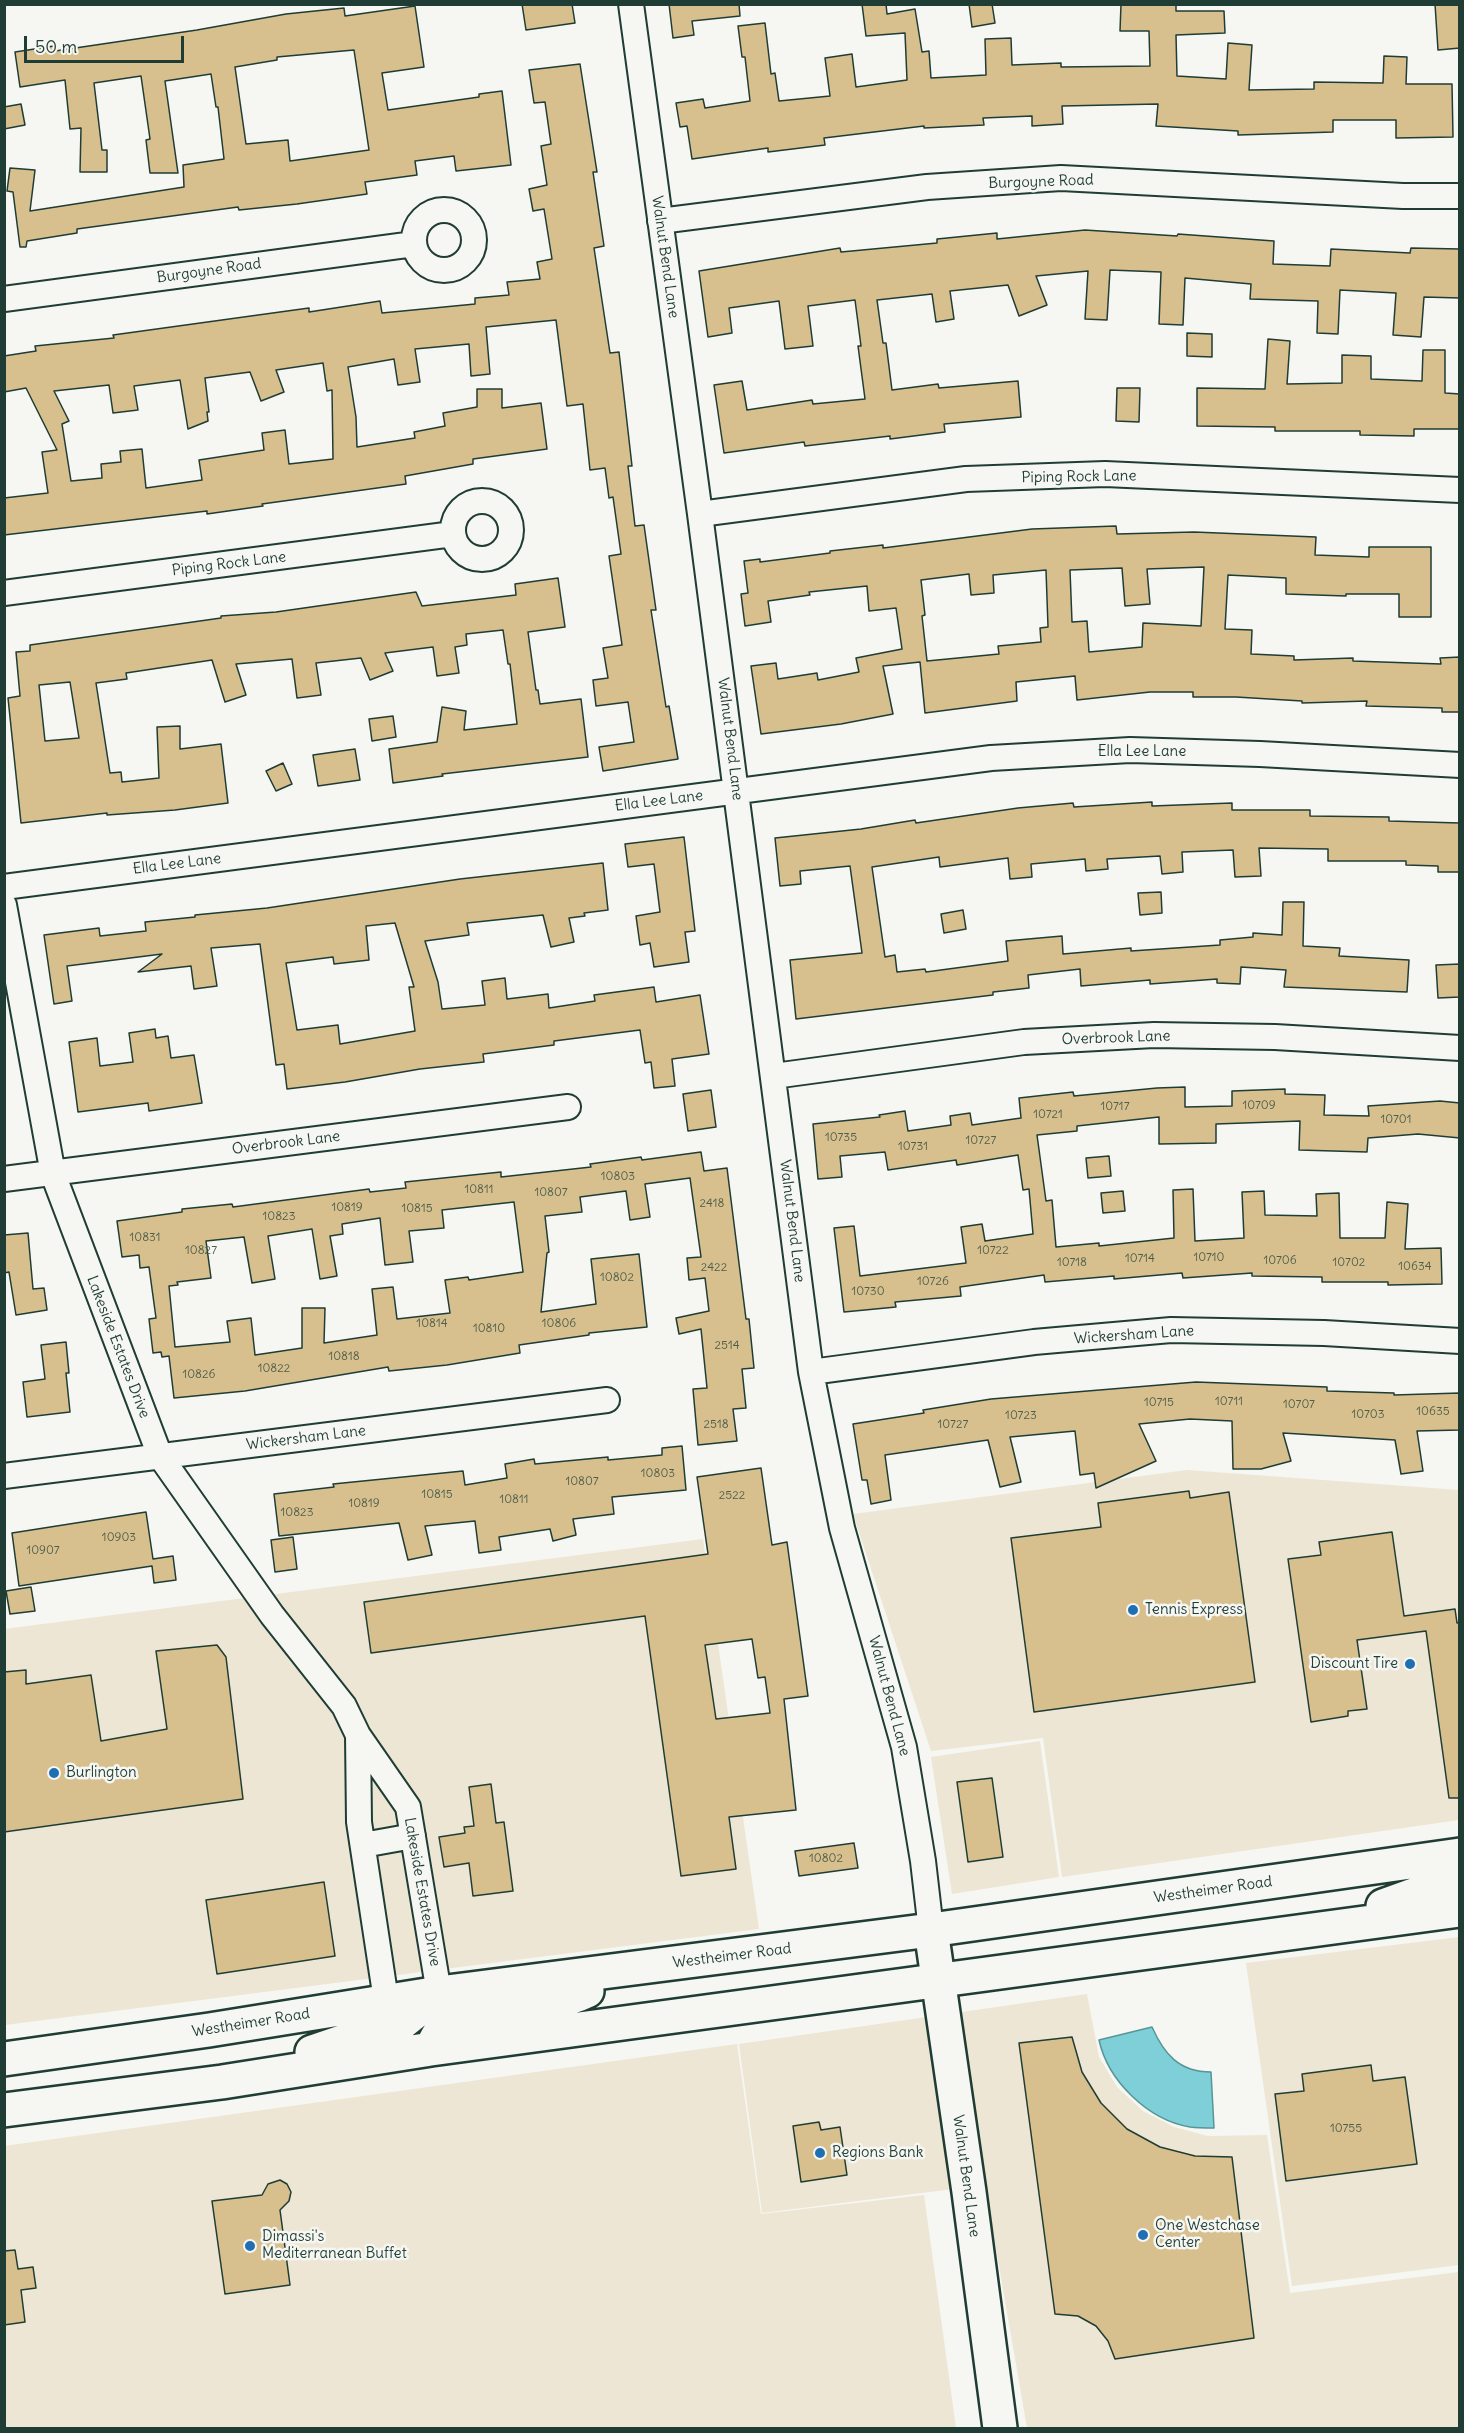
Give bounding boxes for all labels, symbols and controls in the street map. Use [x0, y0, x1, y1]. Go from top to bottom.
scale bar [27, 24, 188, 62]
text: 50 m [35, 35, 77, 58]
street label: Burgoyne Road [988, 171, 1094, 193]
street label: Walnut Bend Lane [647, 195, 683, 319]
street label: Burgoyne Road [156, 255, 262, 287]
street label: Piping Rock Lane [1021, 467, 1137, 487]
street label: Piping Rock Lane [171, 548, 287, 580]
street label: Walnut Bend Lane [714, 677, 746, 801]
street label: Ella Lee Lane [1098, 743, 1186, 761]
street label: Ella Lee Lane [614, 787, 704, 815]
street label: Ella Lee Lane [132, 850, 222, 878]
street label: Overbrook Lane [1061, 1027, 1171, 1049]
house number: 10709 [1242, 1099, 1276, 1113]
house number: 10717 [1100, 1100, 1130, 1114]
house number: 10721 [1033, 1108, 1063, 1122]
house number: 10701 [1380, 1113, 1412, 1127]
street label: Overbrook Lane [231, 1127, 341, 1159]
house number: 10735 [825, 1131, 857, 1145]
house number: 10727 [966, 1134, 996, 1148]
house number: 10731 [898, 1140, 928, 1154]
street label: Walnut Bend Lane [776, 1159, 808, 1283]
house number: 10803 [601, 1170, 635, 1184]
house number: 10811 [464, 1183, 494, 1197]
house number: 10807 [534, 1186, 568, 1200]
house number: 2418 [700, 1197, 724, 1211]
house number: 10819 [331, 1201, 363, 1215]
house number: 10815 [401, 1202, 433, 1216]
house number: 10823 [263, 1210, 295, 1224]
house number: 10831 [129, 1231, 161, 1245]
house number: 10827 [185, 1244, 217, 1258]
house number: 10722 [977, 1244, 1009, 1258]
house number: 10710 [1193, 1251, 1225, 1265]
house number: 10714 [1125, 1252, 1155, 1266]
house number: 10706 [1263, 1254, 1297, 1268]
house number: 10718 [1057, 1256, 1087, 1270]
house number: 10702 [1333, 1256, 1365, 1270]
house number: 10634 [1398, 1260, 1432, 1274]
house number: 2422 [701, 1261, 727, 1275]
house number: 10802 [600, 1271, 634, 1285]
street label: Lakeside Estates Drive [83, 1273, 153, 1421]
house number: 10726 [917, 1275, 949, 1289]
house number: 10730 [851, 1285, 885, 1299]
house number: 10814 [416, 1317, 448, 1331]
house number: 10806 [542, 1317, 576, 1331]
house number: 10810 [473, 1322, 505, 1336]
street label: Wickersham Lane [1073, 1322, 1195, 1348]
house number: 2514 [714, 1339, 740, 1353]
house number: 10818 [328, 1350, 360, 1364]
house number: 10822 [258, 1362, 290, 1376]
house number: 10826 [182, 1368, 216, 1382]
house number: 10711 [1215, 1395, 1243, 1409]
house number: 10715 [1144, 1396, 1174, 1410]
house number: 10707 [1283, 1398, 1315, 1412]
house number: 10635 [1416, 1405, 1450, 1419]
house number: 10703 [1351, 1408, 1385, 1422]
house number: 10723 [1005, 1409, 1037, 1423]
house number: 2518 [703, 1418, 729, 1432]
house number: 10727 [938, 1418, 968, 1432]
street label: Wickersham Lane [245, 1422, 367, 1454]
house number: 10803 [641, 1467, 675, 1481]
house number: 10807 [565, 1475, 599, 1489]
house number: 10815 [421, 1488, 453, 1502]
house number: 2522 [719, 1489, 745, 1503]
house number: 10811 [499, 1493, 529, 1507]
house number: 10819 [348, 1497, 380, 1511]
house number: 10823 [281, 1506, 313, 1520]
house number: 10903 [102, 1531, 136, 1545]
house number: 10907 [26, 1544, 60, 1558]
place label: Tennis Express [1145, 1601, 1243, 1619]
marker: Tennis Express [1126, 1603, 1140, 1617]
street label: Walnut Bend Lane [864, 1634, 914, 1758]
place label: Discount Tire [1310, 1655, 1398, 1673]
marker: Discount Tire [1403, 1657, 1417, 1671]
place label: Burlington [66, 1764, 137, 1782]
marker: Burlington [47, 1766, 61, 1780]
street label: Lakeside Estates Drive [400, 1816, 444, 1968]
house number: 10802 [809, 1852, 843, 1866]
street label: Westheimer Road [1153, 1873, 1273, 1907]
street label: Westheimer Road [672, 1940, 792, 1972]
street label: Westheimer Road [191, 2005, 311, 2041]
street label: Walnut Bend Lane [948, 2114, 984, 2238]
house number: 10755 [1330, 2122, 1362, 2136]
place label: Regions Bank [832, 2144, 923, 2162]
marker: Regions Bank [813, 2146, 827, 2160]
place label: One Westchase Center [1155, 2217, 1260, 2252]
place label: Dimassi's Mediterranean Buffet [262, 2228, 407, 2263]
marker: One Westchase Center [1136, 2228, 1150, 2242]
marker: Dimassi's Mediterranean Buffet [243, 2239, 257, 2253]

